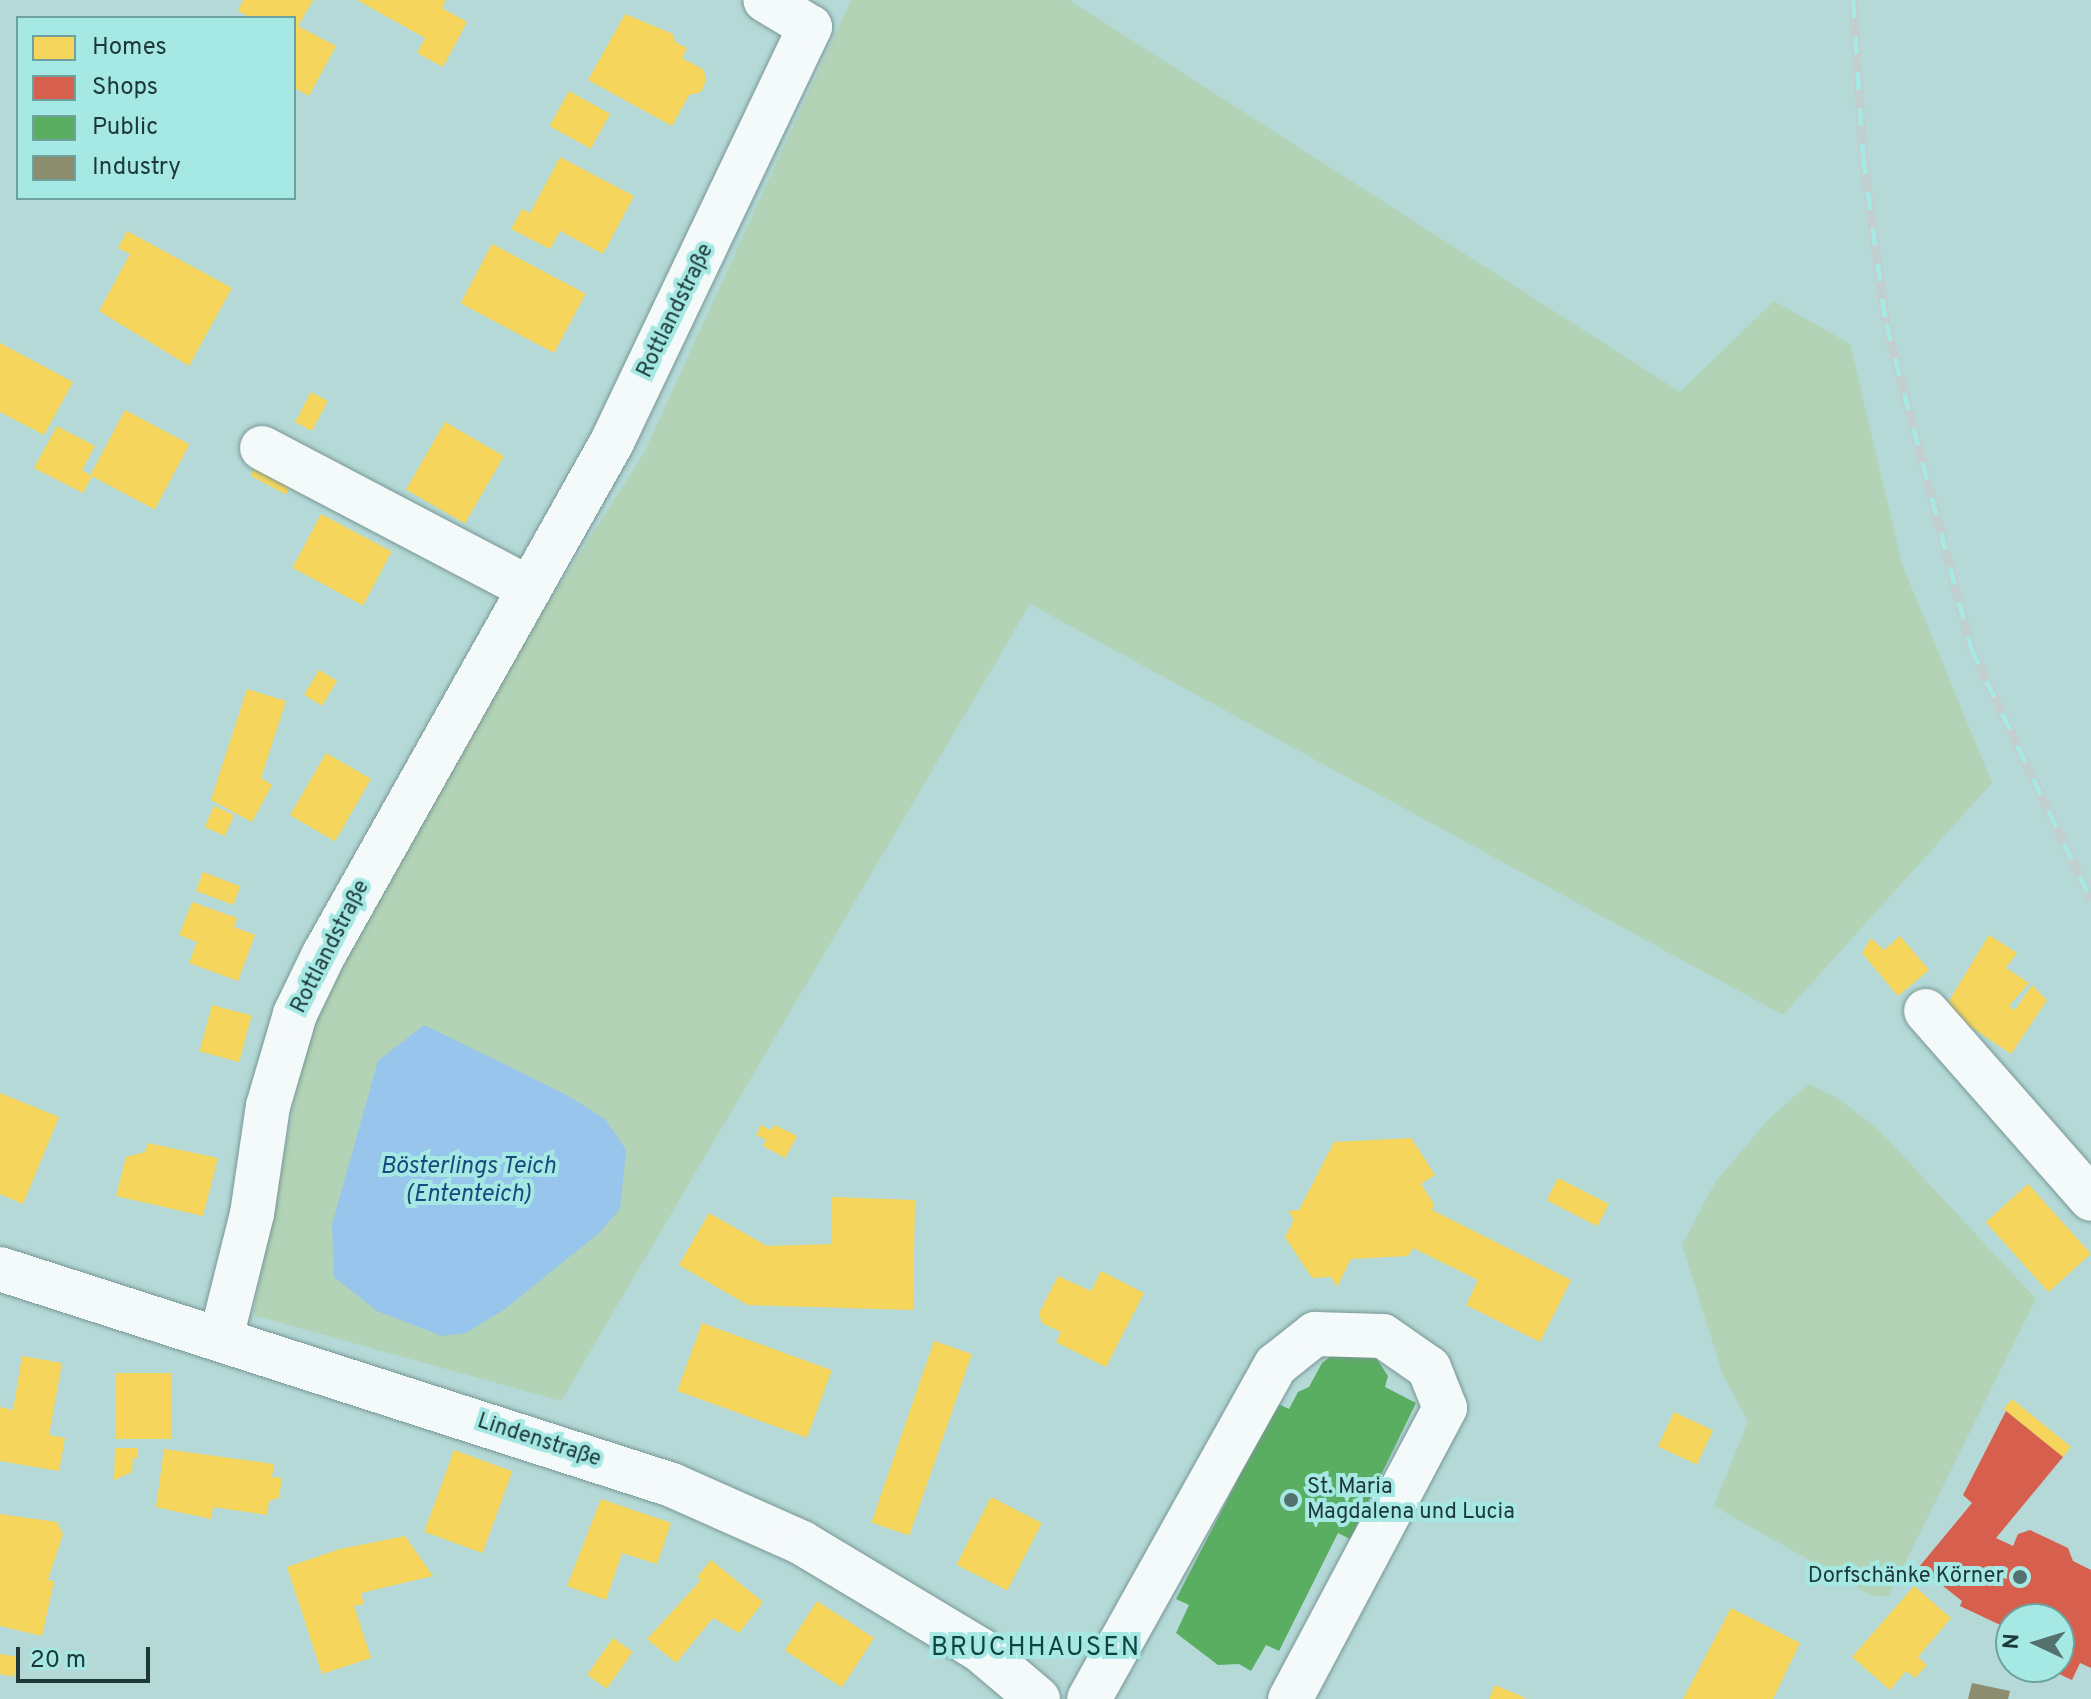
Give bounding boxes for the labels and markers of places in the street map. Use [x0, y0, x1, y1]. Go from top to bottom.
place label: St. Maria Magdalena und Lucia [1307, 1474, 1515, 1526]
marker: St. Maria Magdalena und Lucia [1282, 1491, 1300, 1509]
place label: Dorfschänke Körner [1808, 1564, 2004, 1590]
marker: Dorfschänke Körner [2011, 1568, 2029, 1586]

